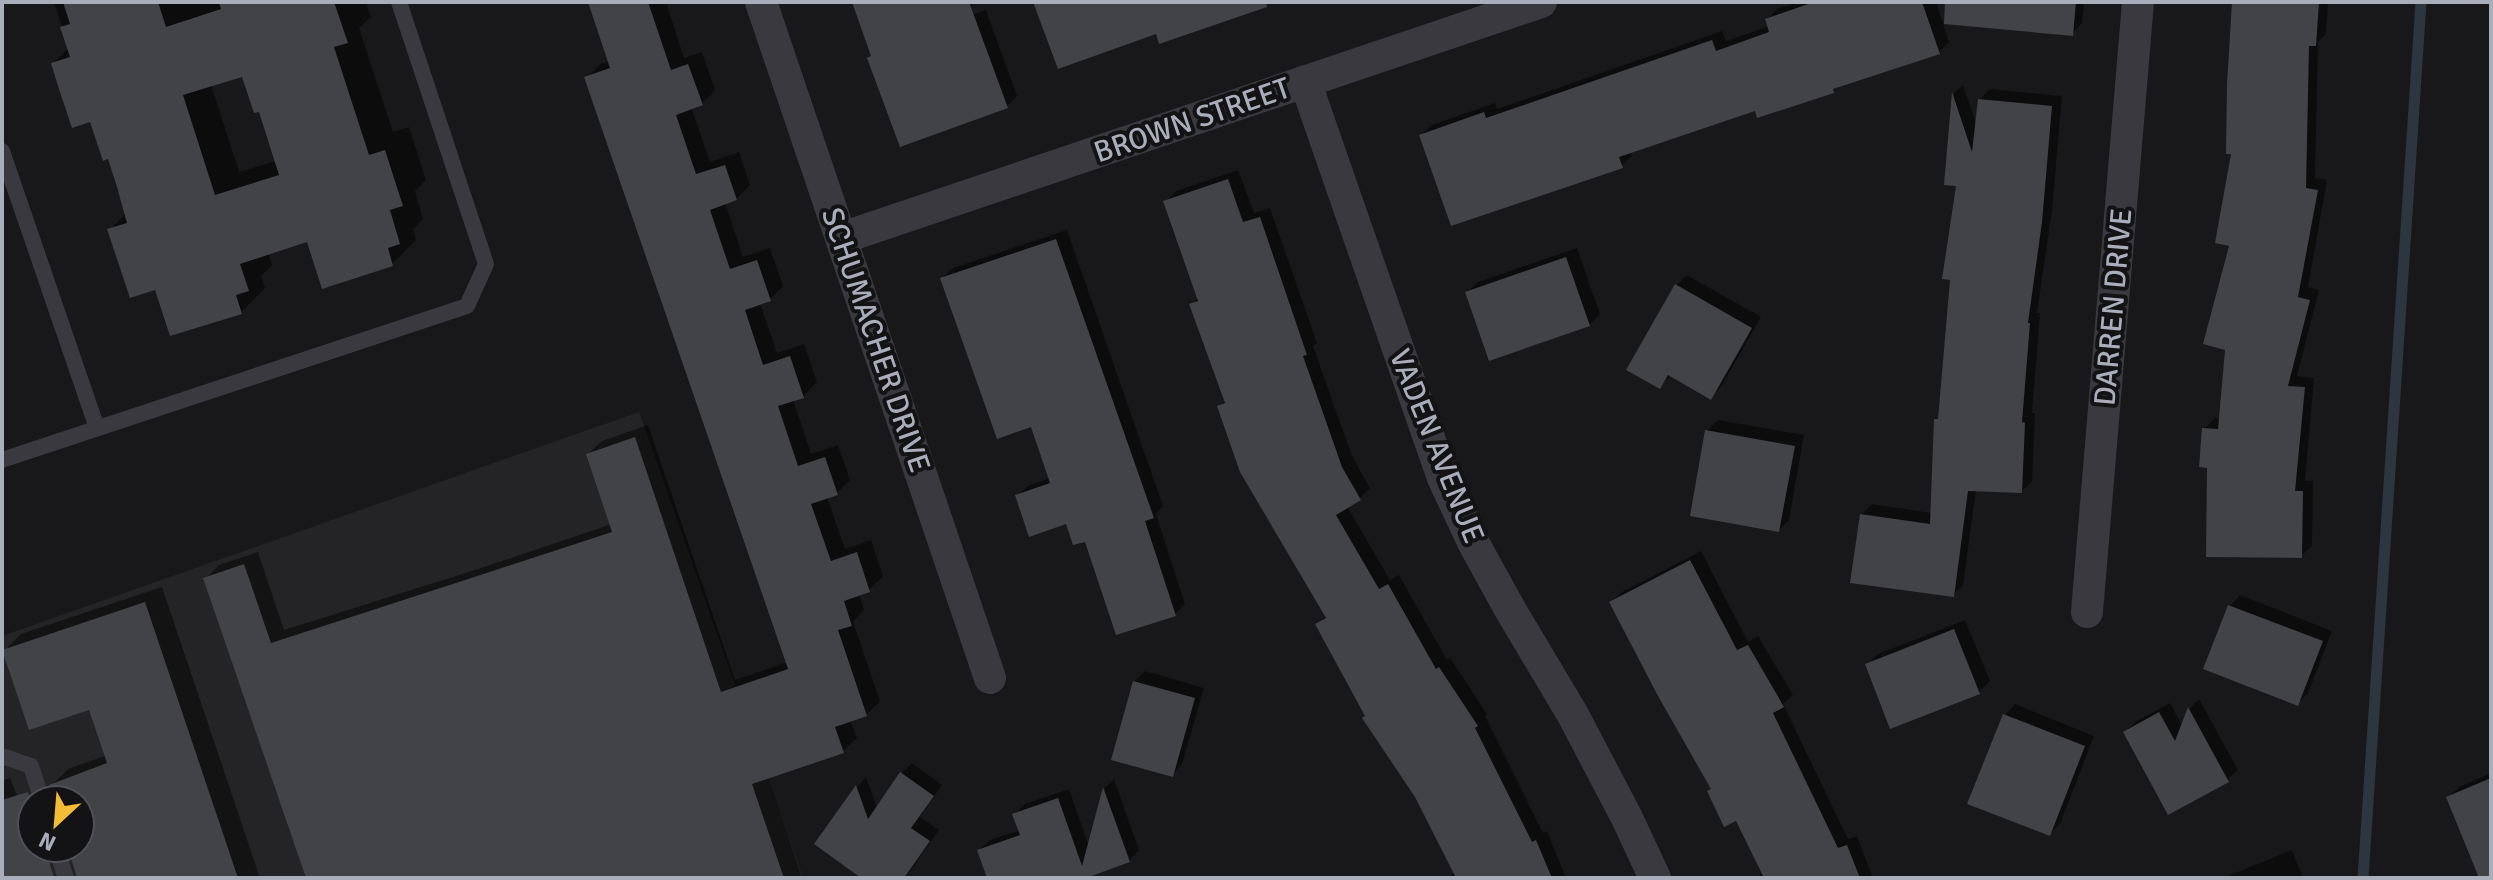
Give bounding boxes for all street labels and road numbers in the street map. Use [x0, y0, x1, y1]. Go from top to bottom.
street label: BROWN STREET [1089, 69, 1295, 171]
street label: SCHUMACHER DRIVE [813, 203, 938, 477]
street label: DARREN DRIVE [2086, 207, 2141, 407]
street label: VADEN AVENUE [1381, 344, 1492, 549]

